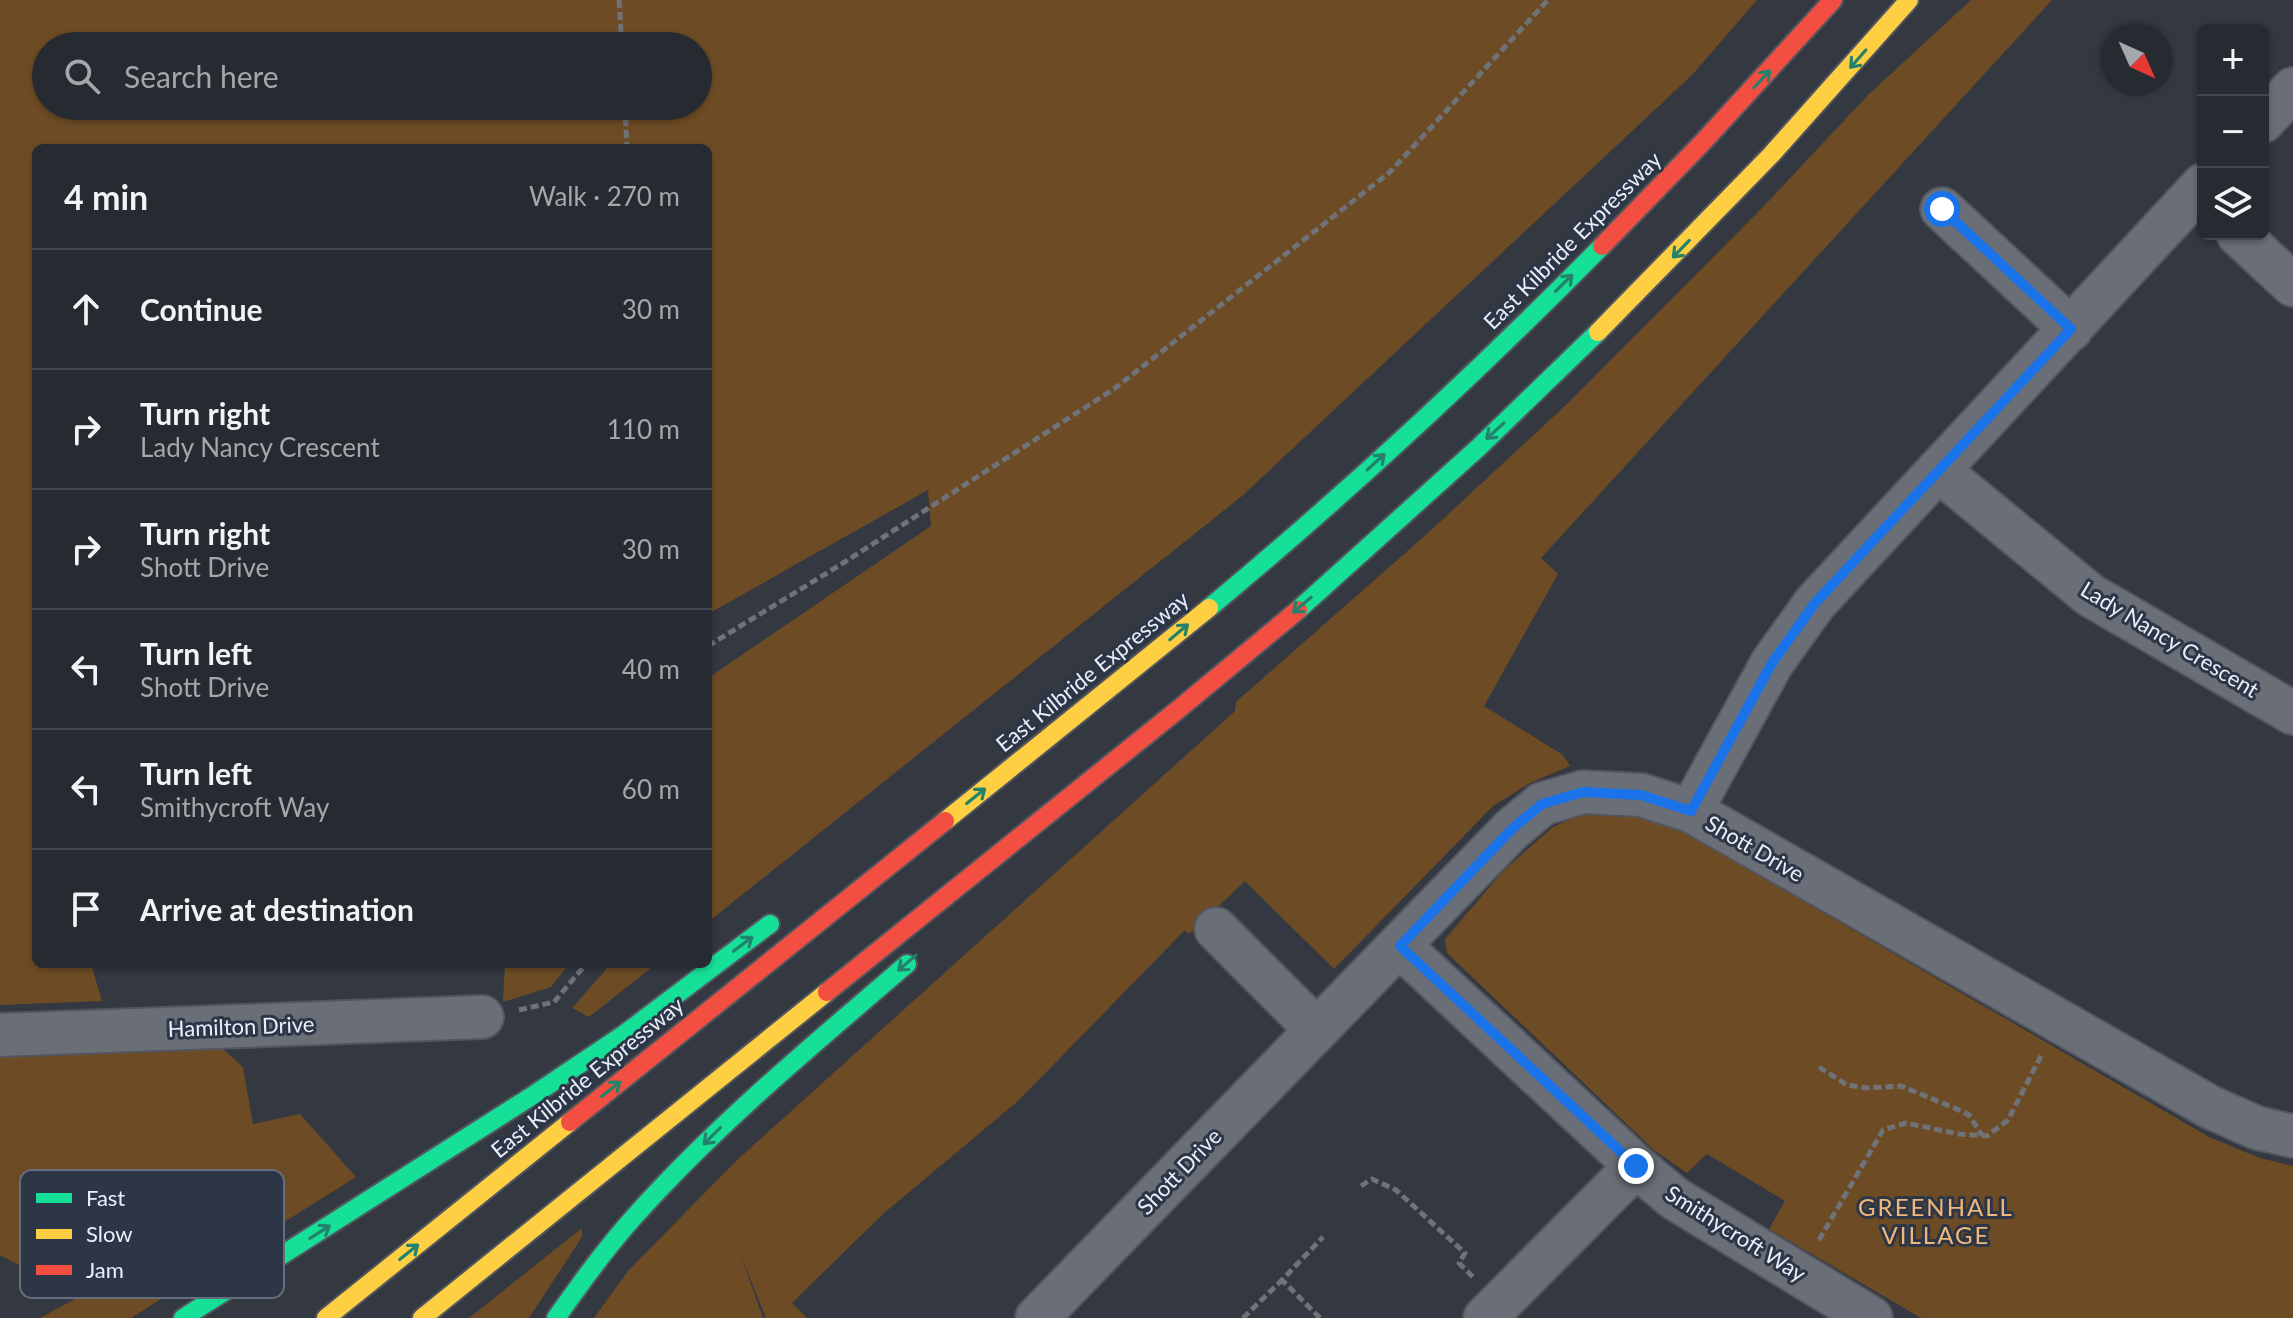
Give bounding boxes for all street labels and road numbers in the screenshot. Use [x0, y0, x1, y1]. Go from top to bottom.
street label: East Kilbride Expressway [1478, 145, 1667, 334]
street label: Lady Nancy Crescent [2076, 575, 2264, 703]
street label: East Kilbride Expressway [990, 585, 1194, 757]
street label: Shott Drive [1701, 809, 1809, 887]
street label: East Kilbride Expressway [485, 991, 689, 1163]
street label: Hamilton Drive [167, 1010, 315, 1042]
street label: Shott Drive [1131, 1122, 1227, 1220]
street label: Smithycroft Way [1661, 1179, 1812, 1287]

